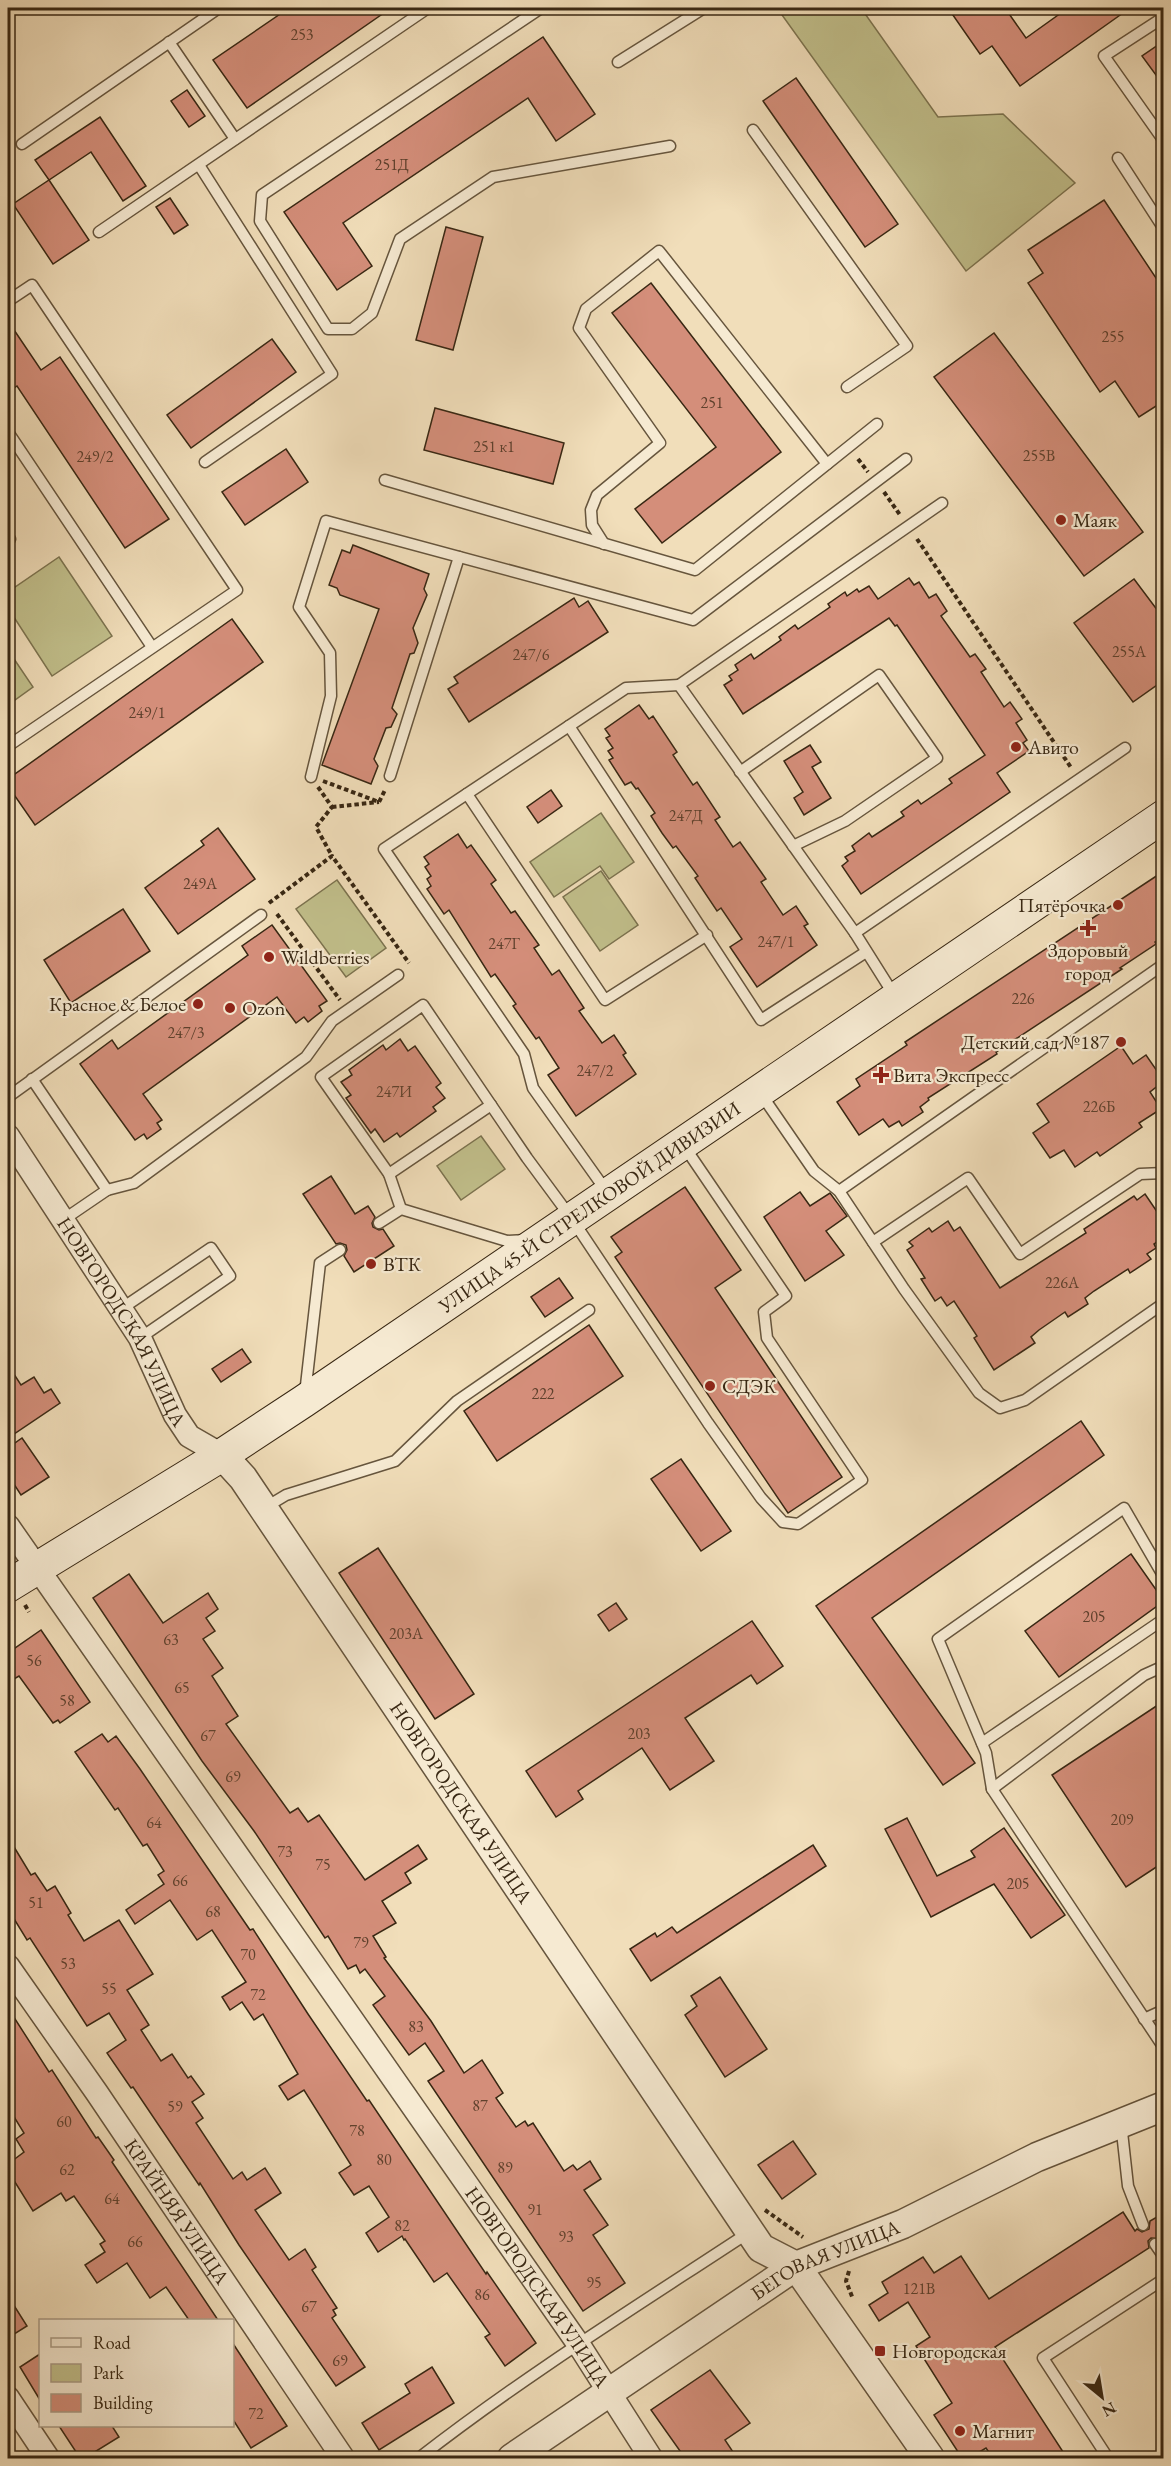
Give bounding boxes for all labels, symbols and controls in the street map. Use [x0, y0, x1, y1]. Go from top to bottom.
house number: 253 [290, 24, 314, 45]
house number: 251Д [375, 154, 409, 175]
house number: 255 [1101, 326, 1125, 347]
house number: 251 [700, 392, 724, 413]
house number: 251 к1 [473, 436, 515, 457]
house number: 255В [1023, 445, 1055, 466]
house number: 249/2 [76, 446, 114, 467]
place label: Маяк [1073, 507, 1118, 533]
marker: Маяк [1054, 513, 1068, 527]
house number: 255А [1112, 641, 1147, 662]
house number: 247/6 [512, 644, 550, 665]
house number: 249/1 [128, 702, 166, 723]
place label: Авито [1027, 734, 1079, 760]
marker: Авито [1009, 740, 1023, 754]
house number: 247Д [669, 805, 703, 826]
house number: 249А [183, 873, 218, 894]
place label: Пятёрочка [1018, 892, 1106, 918]
marker: Пятёрочка [1111, 898, 1125, 912]
marker: Здоровый город [1081, 921, 1095, 935]
house number: 247/1 [757, 931, 795, 952]
house number: 247Г [488, 933, 520, 954]
place label: Здоровый город [1048, 937, 1129, 986]
place label: Wildberries [281, 944, 369, 970]
marker: Wildberries [262, 950, 276, 964]
house number: 226 [1011, 988, 1035, 1009]
place label: Красное & Белое [49, 991, 186, 1017]
place label: Ozon [242, 995, 286, 1021]
marker: Красное & Белое [191, 997, 205, 1011]
marker: Ozon [223, 1001, 237, 1015]
house number: 247/3 [167, 1022, 205, 1043]
place label: Детский сад №187 [961, 1029, 1109, 1055]
marker: Детский сад №187 [1114, 1035, 1128, 1049]
house number: 247/2 [576, 1060, 614, 1081]
place label: Вита Экспресс [893, 1062, 1009, 1088]
marker: Вита Экспресс [874, 1068, 888, 1082]
house number: 247И [376, 1081, 412, 1102]
street label: УЛИЦА 45-Й СТРЕЛКОВОЙ ДИВИЗИИ [433, 1095, 745, 1319]
house number: 226Б [1083, 1096, 1115, 1117]
street label: НОВГОРОДСКАЯ УЛИЦА [51, 1212, 192, 1432]
place label: ВТК [383, 1251, 422, 1277]
marker: ВТК [364, 1257, 378, 1271]
house number: 226А [1045, 1272, 1080, 1293]
place label: СДЭК [722, 1373, 777, 1399]
marker: СДЭК [703, 1379, 717, 1393]
house number: 222 [531, 1383, 555, 1404]
house number: 205 [1082, 1606, 1106, 1627]
house number: 203А [389, 1623, 424, 1644]
house number: 63 [163, 1629, 179, 1650]
house number: 56 [26, 1650, 42, 1671]
house number: 65 [174, 1677, 190, 1698]
house number: 58 [59, 1690, 75, 1711]
street label: НОВГОРОДСКАЯ УЛИЦА [384, 1696, 538, 1908]
house number: 203 [627, 1723, 651, 1744]
house number: 67 [200, 1725, 216, 1746]
house number: 69 [225, 1766, 241, 1787]
house number: 209 [1110, 1809, 1134, 1830]
house number: 64 [146, 1812, 162, 1833]
house number: 73 [277, 1841, 293, 1862]
house number: 75 [315, 1854, 331, 1875]
house number: 66 [172, 1870, 188, 1891]
house number: 205 [1006, 1873, 1030, 1894]
house number: 51 [28, 1892, 44, 1913]
house number: 68 [205, 1901, 221, 1922]
house number: 79 [353, 1932, 369, 1953]
house number: 70 [240, 1944, 256, 1965]
house number: 53 [60, 1953, 76, 1974]
house number: 55 [101, 1978, 117, 1999]
house number: 72 [250, 1984, 266, 2005]
house number: 83 [408, 2016, 424, 2037]
house number: 87 [472, 2095, 488, 2116]
house number: 59 [167, 2096, 183, 2117]
house number: 60 [56, 2111, 72, 2132]
house number: 78 [349, 2120, 365, 2141]
street label: КРАЙНЯЯ УЛИЦА [118, 2134, 235, 2290]
house number: 80 [376, 2149, 392, 2170]
house number: 89 [497, 2157, 513, 2178]
house number: 62 [59, 2159, 75, 2180]
street label: НОВГОРОДСКАЯ УЛИЦА [459, 2181, 616, 2392]
house number: 64 [104, 2188, 120, 2209]
house number: 91 [527, 2199, 543, 2220]
street label: БЕГОВАЯ УЛИЦА [746, 2214, 904, 2306]
house number: 82 [394, 2215, 410, 2236]
house number: 93 [558, 2226, 574, 2247]
house number: 66 [127, 2231, 143, 2252]
house number: 95 [586, 2272, 602, 2293]
house number: 121В [903, 2278, 935, 2299]
house number: 86 [474, 2284, 490, 2305]
house number: 67 [301, 2296, 317, 2317]
legend [39, 2319, 234, 2427]
text: Road [93, 2331, 132, 2354]
place label: Новгородская [892, 2338, 1007, 2364]
marker: Новгородская [873, 2344, 887, 2358]
house number: 69 [332, 2350, 348, 2371]
text: Park [93, 2361, 124, 2384]
north arrow [1072, 2367, 1132, 2427]
text: Building [93, 2391, 153, 2414]
text: N [1098, 2397, 1120, 2422]
house number: 72 [248, 2403, 264, 2424]
place label: Магнит [972, 2418, 1034, 2444]
marker: Магнит [953, 2424, 967, 2438]

